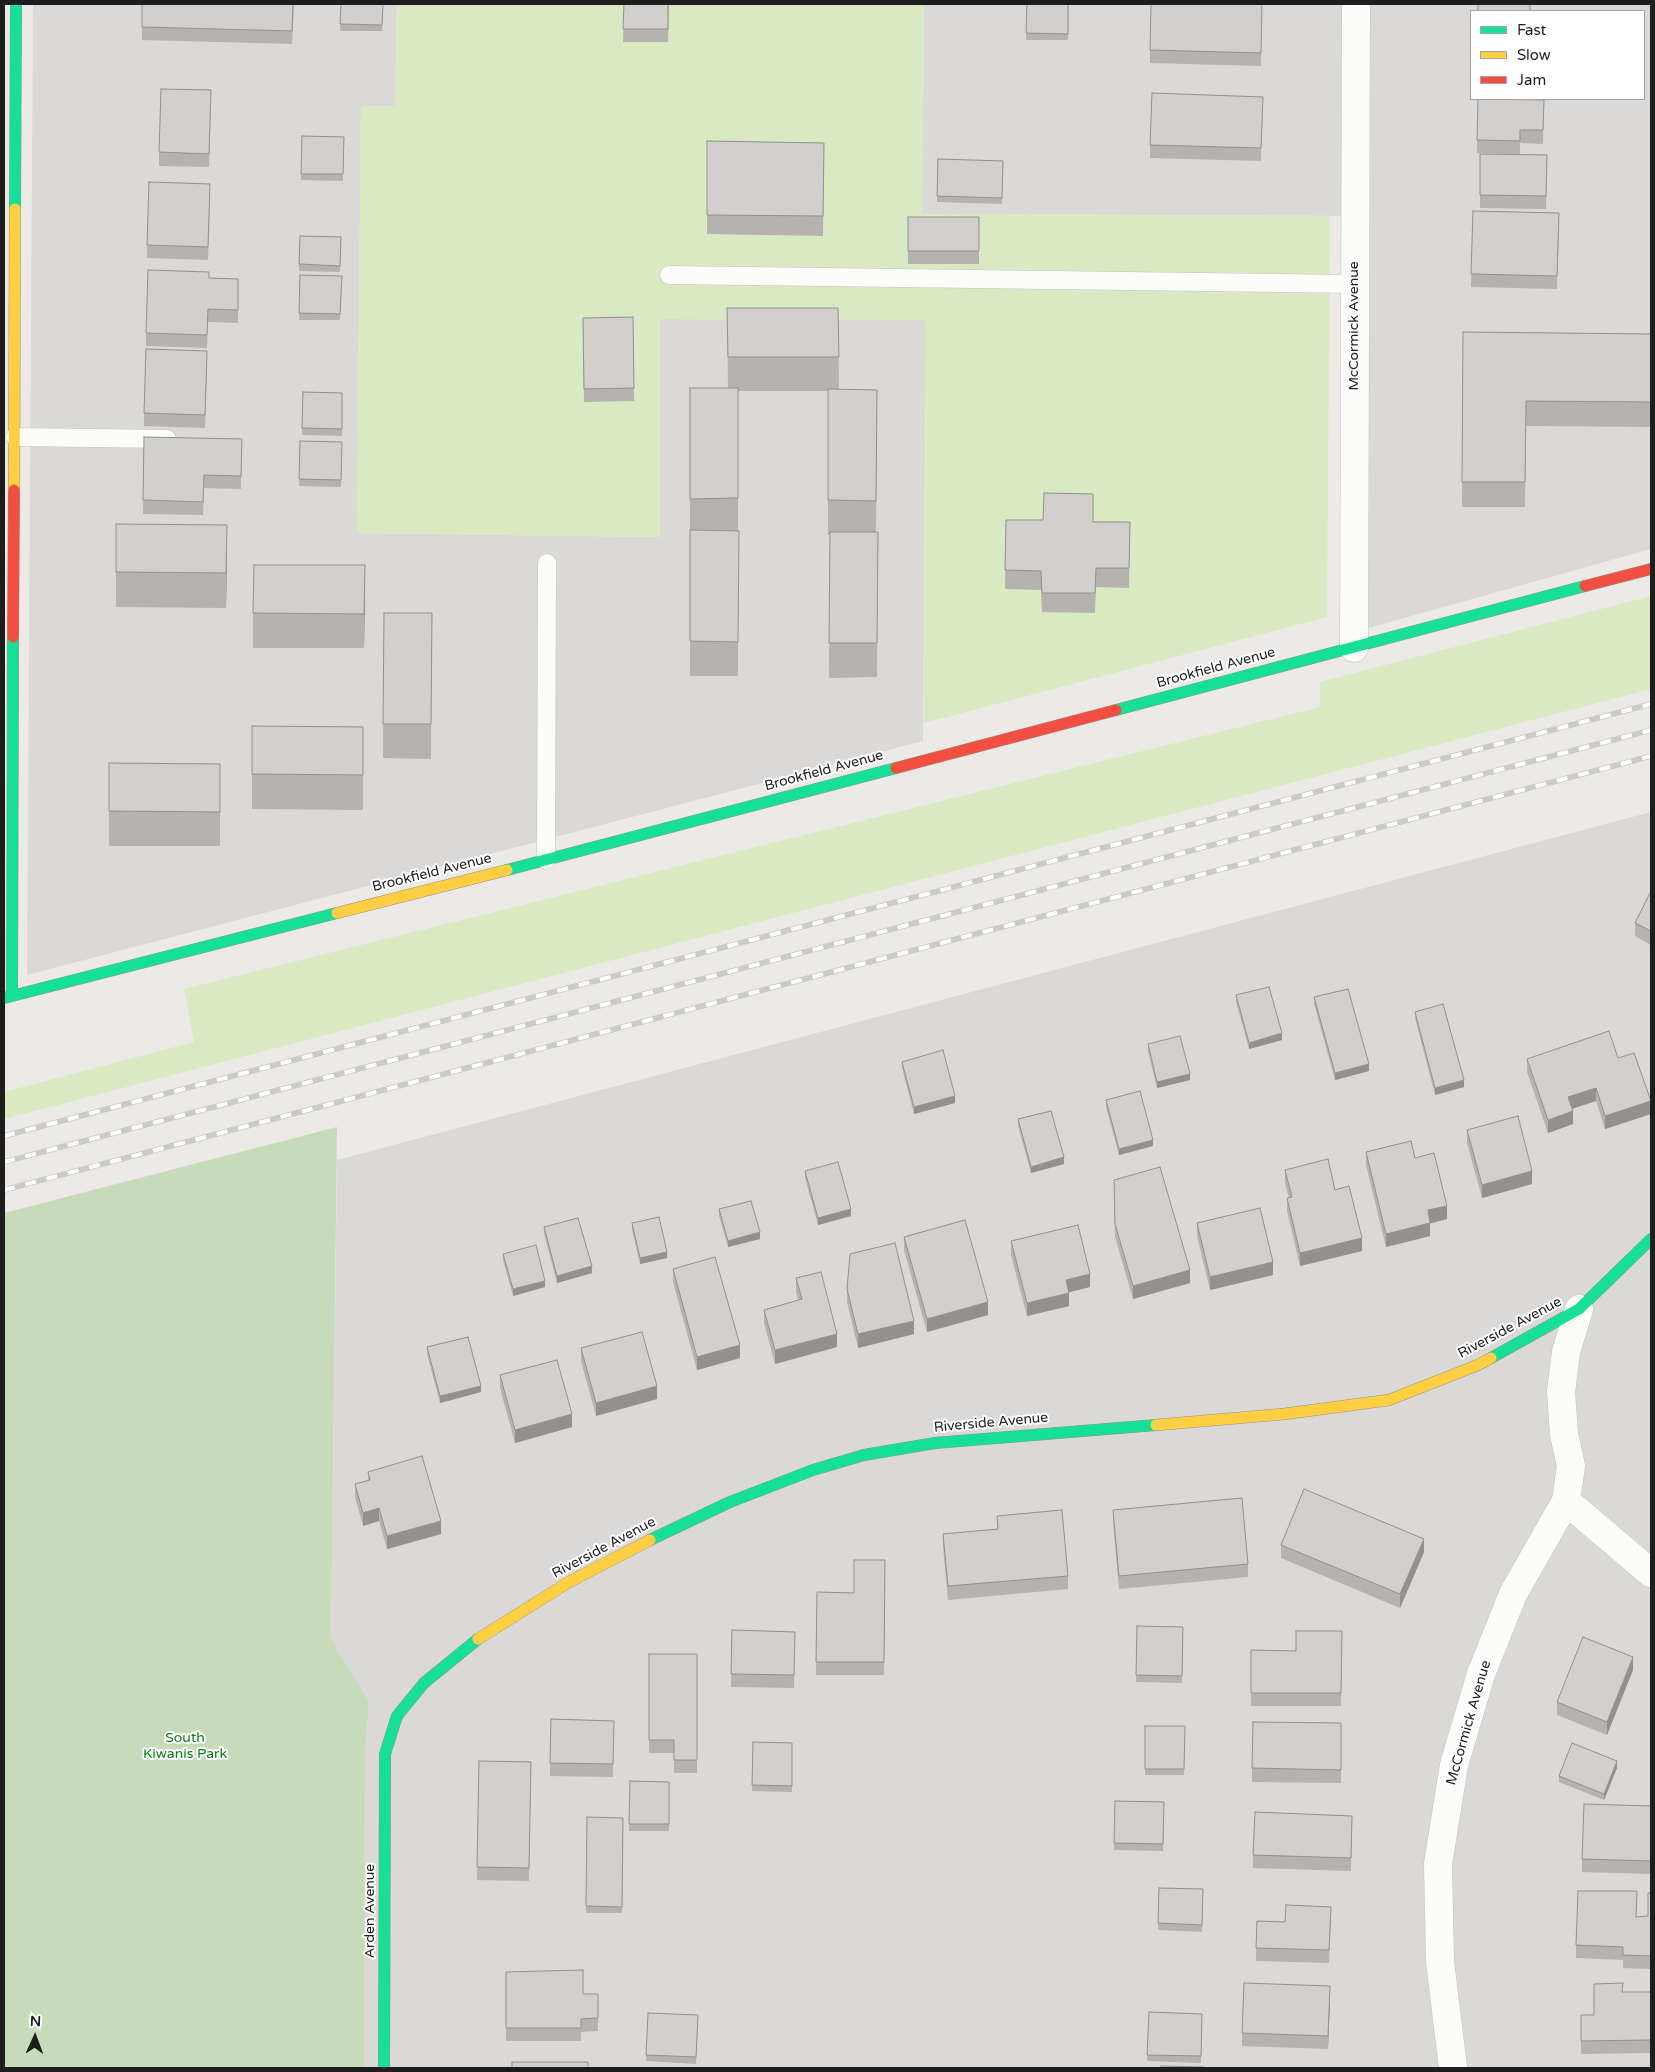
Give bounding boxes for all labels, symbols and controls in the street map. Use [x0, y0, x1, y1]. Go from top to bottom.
legend [1470, 10, 1645, 100]
text: Fast [1517, 21, 1546, 39]
text: Slow [1517, 46, 1551, 64]
text: Jam [1517, 71, 1546, 89]
street label: McCormick Avenue [1346, 261, 1362, 391]
street label: Brookfield Avenue [1155, 644, 1277, 692]
street label: Brookfield Avenue [763, 747, 885, 795]
street label: Brookfield Avenue [371, 850, 493, 896]
street label: Riverside Avenue [1455, 1294, 1565, 1362]
street label: Riverside Avenue [933, 1410, 1049, 1436]
street label: Riverside Avenue [549, 1514, 659, 1582]
street label: McCormick Avenue [1443, 1659, 1495, 1787]
park label: South Kiwanis Park [143, 1730, 227, 1762]
street label: Arden Avenue [362, 1864, 378, 1958]
north arrow [10, 2012, 60, 2062]
text: N [30, 2013, 41, 2030]

